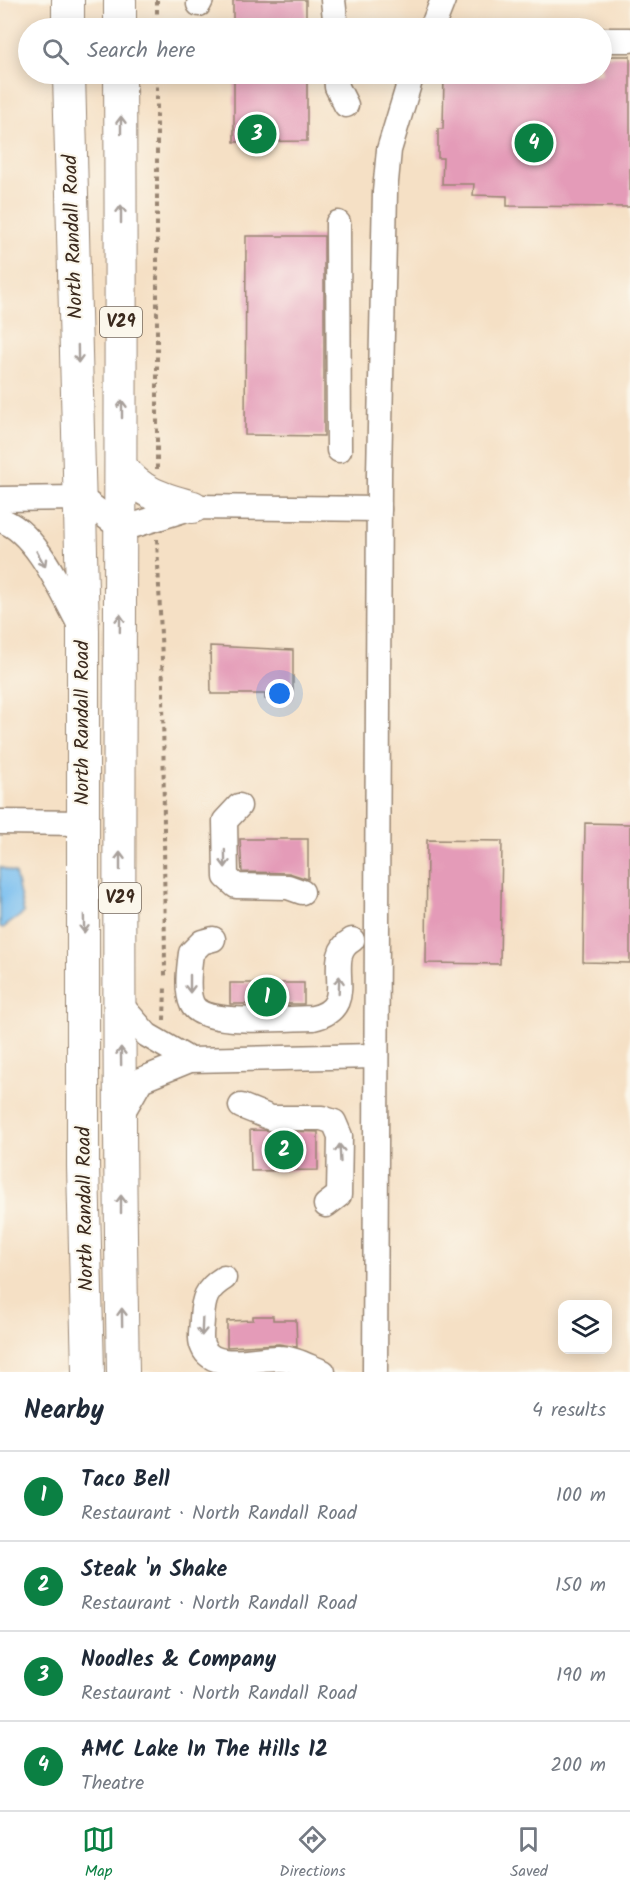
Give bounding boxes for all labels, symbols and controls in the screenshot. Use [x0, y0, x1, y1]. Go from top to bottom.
search box [18, 18, 612, 84]
text: Search here [87, 34, 195, 69]
icon: search [39, 35, 72, 68]
pin: 3 [238, 112, 276, 156]
one-way arrow [115, 116, 127, 136]
pin: 4 [514, 120, 554, 166]
street label: North Randall Road [55, 153, 93, 320]
one-way arrow [115, 205, 127, 225]
road number: V29 [100, 307, 142, 337]
one-way arrow [72, 344, 83, 364]
one-way arrow [116, 400, 128, 420]
one-way arrow [36, 550, 48, 567]
one-way arrow [114, 614, 126, 634]
street label: North Randall Road [67, 640, 99, 805]
your location [265, 679, 294, 708]
one-way arrow [219, 849, 231, 869]
one-way arrow [114, 852, 126, 872]
road number: V29 [99, 883, 141, 913]
one-way arrow [78, 913, 90, 933]
one-way arrow [184, 974, 196, 994]
pin: 1 [248, 974, 286, 1020]
one-way arrow [333, 975, 345, 995]
one-way arrow [115, 1047, 127, 1067]
street label: North Randall Road [69, 1125, 103, 1292]
pin: 2 [264, 1128, 304, 1172]
one-way arrow [335, 1144, 346, 1164]
one-way arrow [115, 1195, 127, 1215]
map controls [558, 1300, 612, 1354]
button: layers [558, 1300, 612, 1354]
one-way arrow [116, 1308, 128, 1328]
one-way arrow [196, 1316, 208, 1336]
text: Nearby [24, 1390, 104, 1432]
text: 4 results [532, 1395, 606, 1427]
text: Taco Bell [81, 1463, 170, 1498]
text: 1 [40, 1480, 47, 1512]
text: 100 m [556, 1480, 606, 1512]
text: Restaurant · North Randall Road [81, 1498, 357, 1530]
text: Steak 'n Shake [81, 1553, 227, 1588]
text: 2 [38, 1570, 49, 1602]
text: 150 m [555, 1570, 606, 1602]
text: Restaurant · North Randall Road [81, 1588, 357, 1620]
text: Noodles & Company [81, 1643, 276, 1678]
text: 3 [38, 1660, 49, 1692]
text: 190 m [556, 1660, 606, 1692]
text: Restaurant · North Randall Road [81, 1678, 357, 1710]
text: AMC Lake In The Hills 12 [81, 1733, 328, 1768]
text: 4 [38, 1750, 49, 1782]
text: 200 m [550, 1750, 606, 1782]
text: Theatre [81, 1768, 144, 1800]
tab: Map [82, 1823, 115, 1884]
tab: Directions [279, 1823, 346, 1884]
tab: Saved [510, 1823, 548, 1884]

